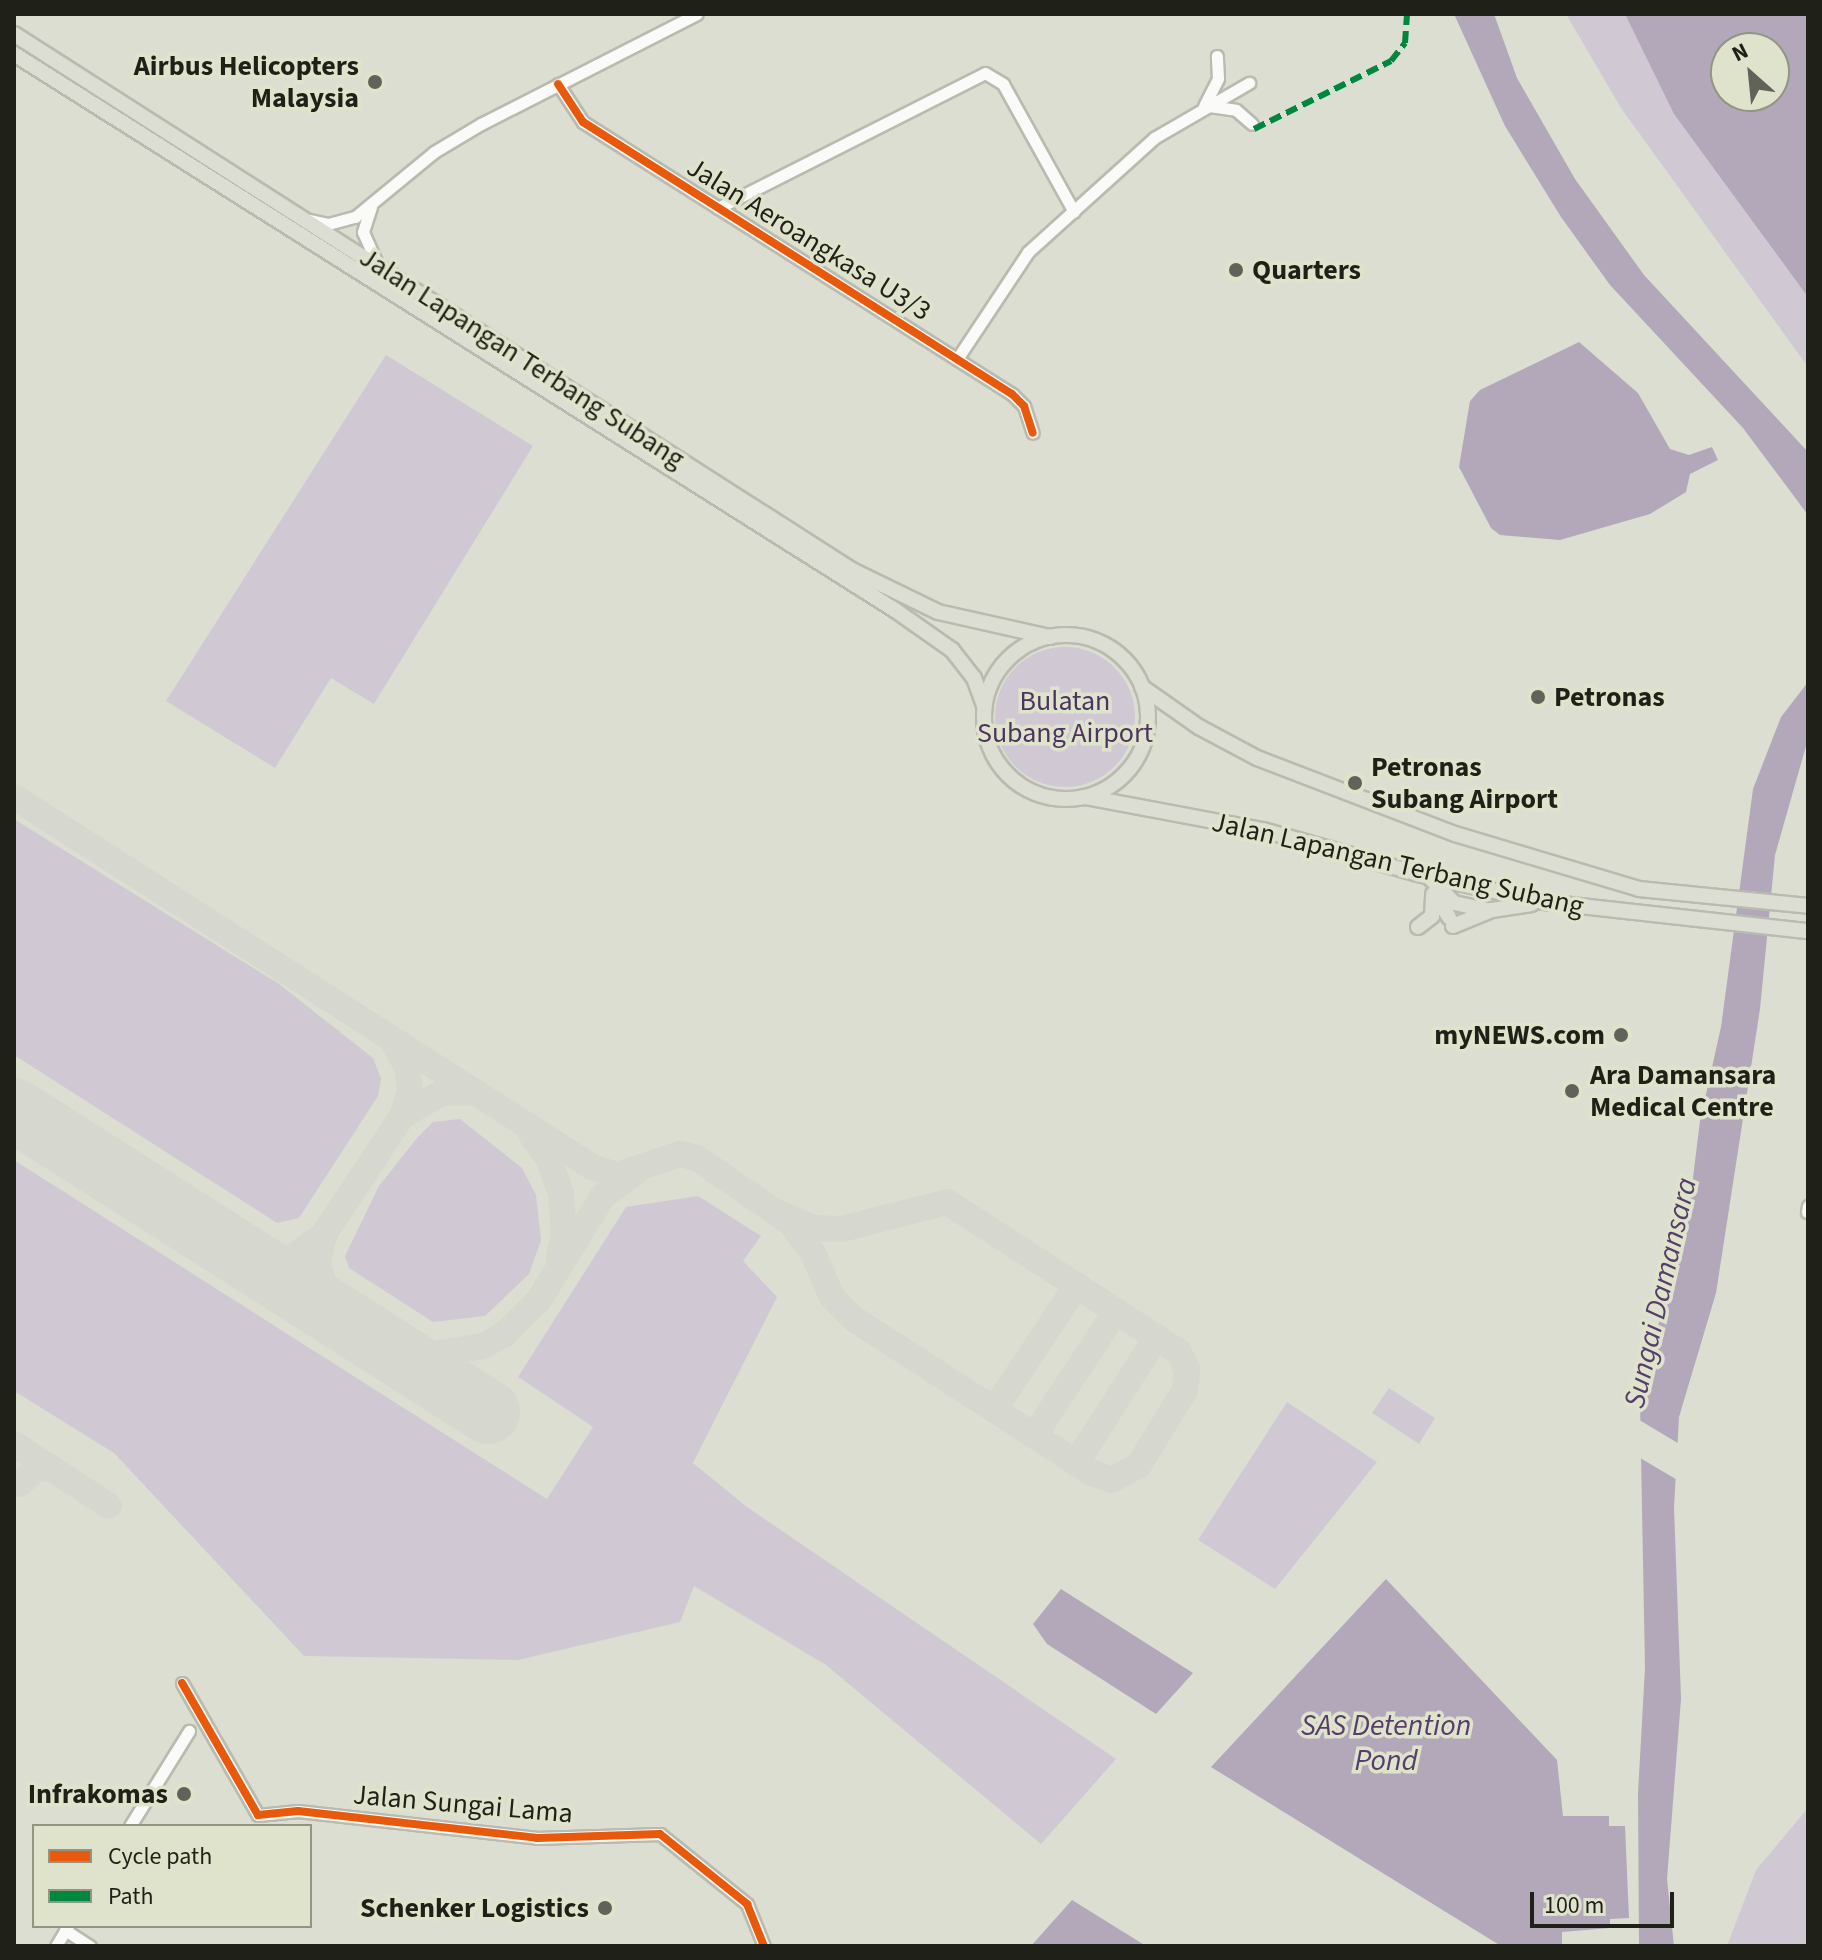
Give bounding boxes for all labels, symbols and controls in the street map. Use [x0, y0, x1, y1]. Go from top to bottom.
north arrow [1710, 32, 1790, 112]
text: N [1726, 35, 1754, 70]
place label: Airbus Helicopters Malaysia [134, 49, 359, 115]
marker: Airbus Helicopters Malaysia [366, 73, 384, 91]
street label: Jalan Aeroangkasa U3/3 [681, 150, 937, 328]
street label: Jalan Lapangan Terbang Subang [353, 240, 691, 476]
place label: Quarters [1252, 253, 1361, 287]
marker: Quarters [1227, 261, 1245, 279]
place label: Petronas [1554, 680, 1665, 714]
park label: Bulatan Subang Airport [977, 684, 1153, 750]
marker: Petronas [1529, 688, 1547, 706]
place label: Petronas Subang Airport [1371, 750, 1558, 816]
marker: Petronas Subang Airport [1346, 774, 1364, 792]
street label: Jalan Lapangan Terbang Subang [1209, 805, 1587, 923]
place label: myNEWS.com [1434, 1018, 1605, 1052]
marker: myNEWS.com [1612, 1026, 1630, 1044]
place label: Ara Damansara Medical Centre [1590, 1058, 1776, 1124]
marker: Ara Damansara Medical Centre [1561, 1080, 1583, 1102]
water label: Sungai Damansara [1617, 1174, 1705, 1412]
water label: SAS Detention Pond [1301, 1708, 1471, 1778]
place label: Infrakomas [28, 1777, 168, 1811]
street label: Jalan Sungai Lama [352, 1778, 574, 1830]
marker: Infrakomas [175, 1785, 193, 1803]
legend [32, 1824, 312, 1928]
text: Cycle path [108, 1839, 212, 1874]
scale bar [1534, 1876, 1678, 1926]
text: Path [108, 1879, 154, 1914]
text: 100 m [1544, 1888, 1604, 1923]
place label: Schenker Logistics [360, 1891, 589, 1925]
marker: Schenker Logistics [596, 1899, 614, 1917]

